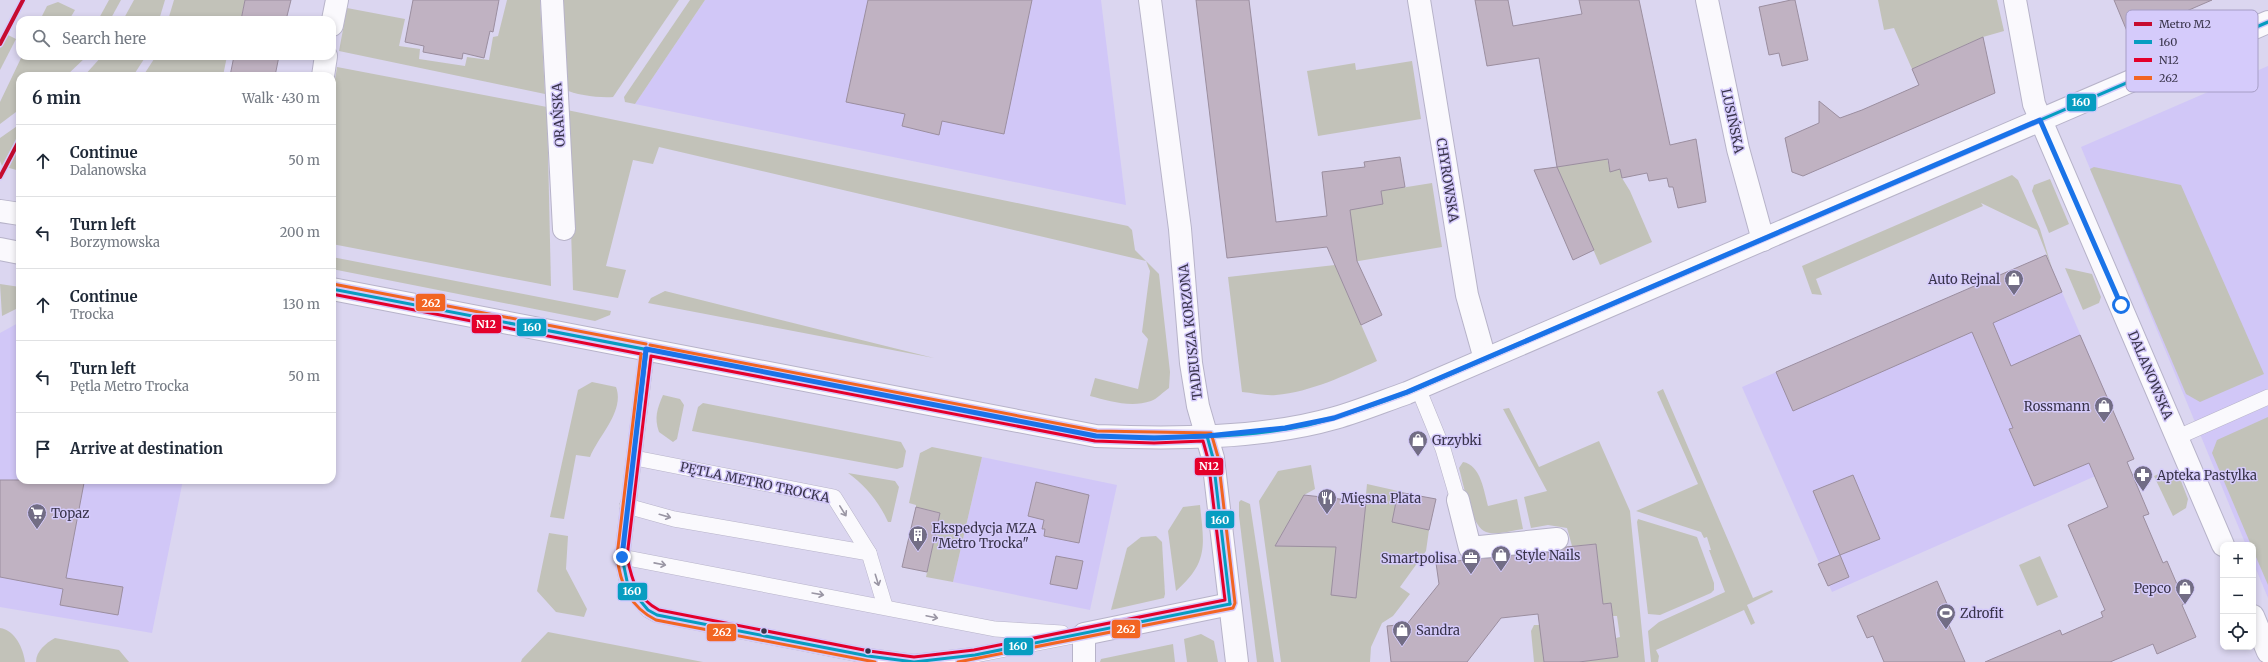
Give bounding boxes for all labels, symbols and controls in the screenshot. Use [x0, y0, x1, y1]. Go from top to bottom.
legend [2126, 10, 2258, 92]
search box [16, 16, 336, 60]
text: Metro M2 [2159, 17, 2211, 31]
icon: search [30, 27, 52, 49]
text: Search here [62, 29, 146, 48]
text: 160 [2159, 35, 2177, 49]
text: N12 [2159, 53, 2179, 67]
text: 262 [2159, 71, 2178, 85]
street label: ORAŃSKA [547, 82, 569, 148]
text: 6 min [32, 87, 81, 109]
street label: LUSIŃSKA [1717, 87, 1749, 156]
text: Walk · 430 m [242, 90, 320, 107]
line badge: 160 [2066, 93, 2097, 112]
text: 160 [2072, 95, 2090, 109]
street label: CHYROWSKA [1432, 137, 1463, 224]
text: Continue [70, 143, 138, 162]
icon: ahead [32, 150, 54, 172]
text: 50 m [288, 152, 320, 169]
text: Dalanowska [70, 162, 146, 179]
text: Turn left [70, 215, 136, 234]
icon: left [32, 222, 54, 244]
text: 200 m [280, 224, 320, 241]
text: Borzymowska [70, 234, 160, 251]
street label: TADEUSZA KORZONA [1175, 262, 1206, 401]
shop icon: Auto Rejnal [2003, 268, 2025, 296]
place label: Auto Rejnal [1927, 271, 2000, 288]
text: Continue [70, 287, 138, 306]
line badge: 262 [415, 293, 446, 312]
icon: ahead [32, 294, 54, 316]
text: 130 m [283, 296, 320, 313]
text: 262 [421, 296, 441, 310]
route start [2112, 296, 2130, 314]
text: Trocka [70, 306, 114, 323]
line badge: N12 [471, 314, 502, 334]
text: N12 [476, 317, 497, 331]
line badge: 160 [516, 318, 547, 337]
text: 160 [523, 320, 541, 334]
street label: DALANOWSKA [2124, 328, 2177, 423]
text: Turn left [70, 359, 136, 378]
icon: left [32, 366, 54, 388]
text: 50 m [288, 368, 320, 385]
text: Pętla Metro Trocka [70, 378, 189, 395]
shop icon: Rossmann [2093, 395, 2115, 423]
place label: Rossmann [2024, 398, 2090, 415]
shop icon: Grzybki [1407, 429, 1429, 457]
place label: Grzybki [1432, 432, 1482, 449]
icon: arrive [32, 438, 54, 460]
text: Arrive at destination [70, 439, 223, 458]
line badge: N12 [1194, 457, 1224, 476]
street label: PĘTLA METRO TROCKA [678, 458, 832, 507]
text: N12 [1199, 459, 1220, 473]
pharmacy icon: Apteka Pastylka [2132, 464, 2154, 492]
place label: Apteka Pastylka [2156, 467, 2257, 484]
restaurant icon: Mięsna Plata [1316, 487, 1338, 515]
place label: Mięsna Plata [1341, 490, 1421, 507]
supermarket icon: Topaz [26, 502, 48, 530]
place label: Topaz [51, 505, 89, 522]
one-way arrow [839, 505, 847, 517]
line badge: 160 [1205, 510, 1235, 529]
one-way arrow [658, 513, 671, 520]
text: 160 [1211, 513, 1229, 527]
place label: Ekspedycja MZA "Metro Trocka" [932, 520, 1037, 552]
building icon: Ekspedycja MZA "Metro Trocka" [907, 524, 929, 552]
map controls [2220, 542, 2256, 650]
button: + [2220, 542, 2256, 578]
shop icon: Style Nails [1490, 544, 1512, 572]
office icon: Smartpolisa [1460, 547, 1482, 575]
place label: Style Nails [1515, 547, 1580, 564]
route end [613, 548, 631, 566]
place label: Smartpolisa [1381, 550, 1457, 567]
one-way arrow [654, 561, 667, 569]
one-way arrow [874, 573, 881, 586]
shop icon: Pepco [2174, 577, 2196, 605]
button: − [2220, 578, 2256, 614]
place label: Pepco [2134, 580, 2171, 597]
line badge: 160 [617, 582, 648, 601]
text: 160 [623, 584, 641, 598]
one-way arrow [811, 590, 824, 598]
sports icon: Zdrofit [1935, 602, 1957, 630]
place label: Zdrofit [1960, 605, 2003, 622]
one-way arrow [925, 614, 938, 622]
button: locate [2220, 614, 2256, 650]
line badge: 262 [1111, 619, 1141, 639]
shop icon: Sandra [1391, 619, 1413, 647]
text: 262 [1116, 622, 1136, 636]
place label: Sandra [1416, 622, 1460, 639]
line badge: 262 [706, 623, 737, 642]
text: 262 [712, 625, 732, 639]
unlabelled marker [759, 626, 769, 636]
line badge: 160 [1003, 637, 1034, 656]
text: 160 [1009, 639, 1027, 653]
unlabelled marker [863, 646, 873, 656]

